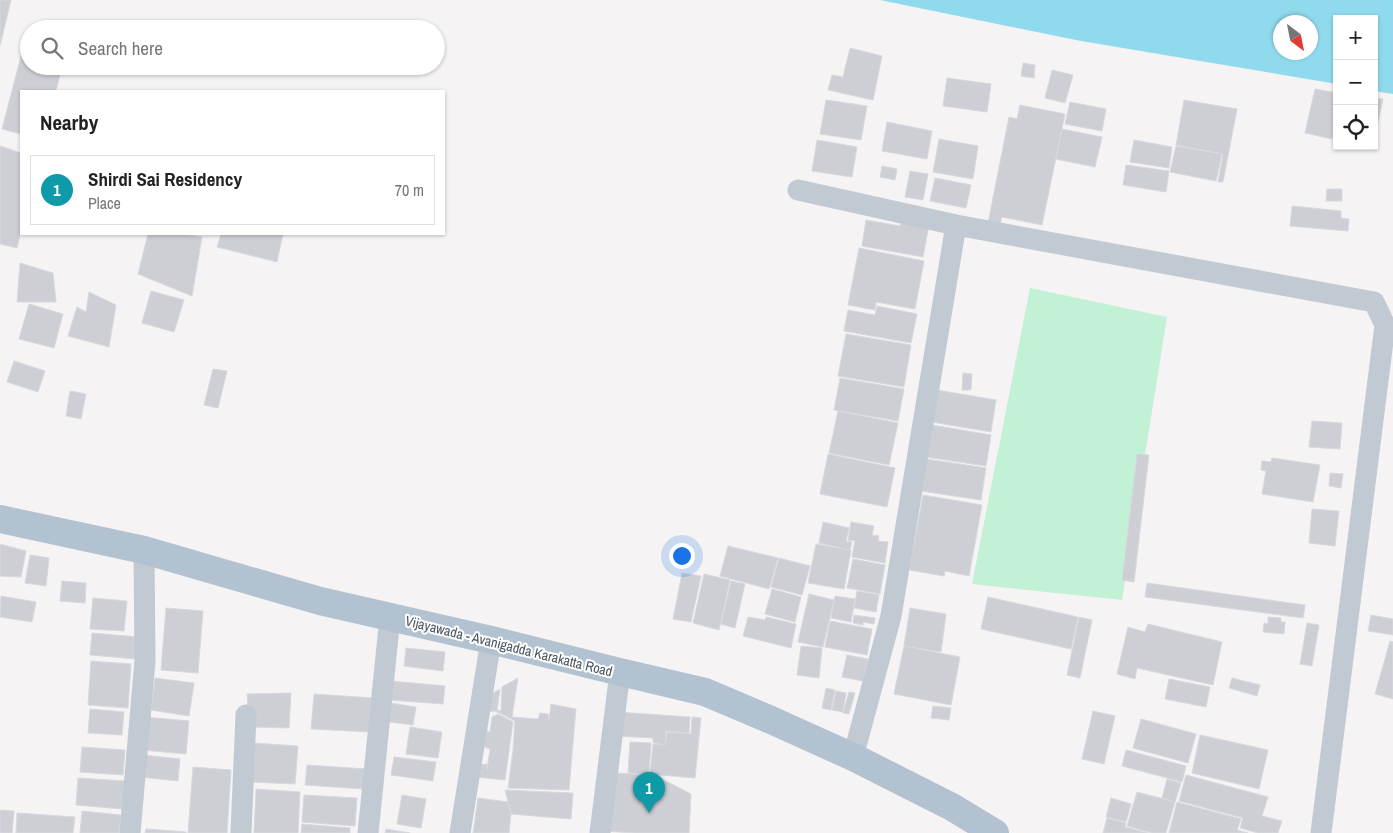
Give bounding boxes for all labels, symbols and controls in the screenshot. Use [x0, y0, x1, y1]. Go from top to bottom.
north arrow [1273, 15, 1318, 60]
map controls [1333, 15, 1378, 150]
button: + [1333, 15, 1378, 60]
search box [20, 20, 445, 75]
icon: search [38, 34, 66, 62]
text: Search here [78, 35, 163, 61]
button: − [1333, 60, 1378, 105]
button: locate [1333, 105, 1378, 150]
text: Nearby [40, 108, 98, 137]
text: Shirdi Sai Residency [88, 166, 242, 192]
text: 1 [53, 179, 61, 201]
text: 70 m [395, 179, 424, 201]
text: Place [88, 192, 121, 214]
your location [669, 543, 695, 569]
street label: Vijayawada - Avanigadda Karakatta Road [404, 612, 614, 680]
pin: 1 [633, 772, 665, 813]

